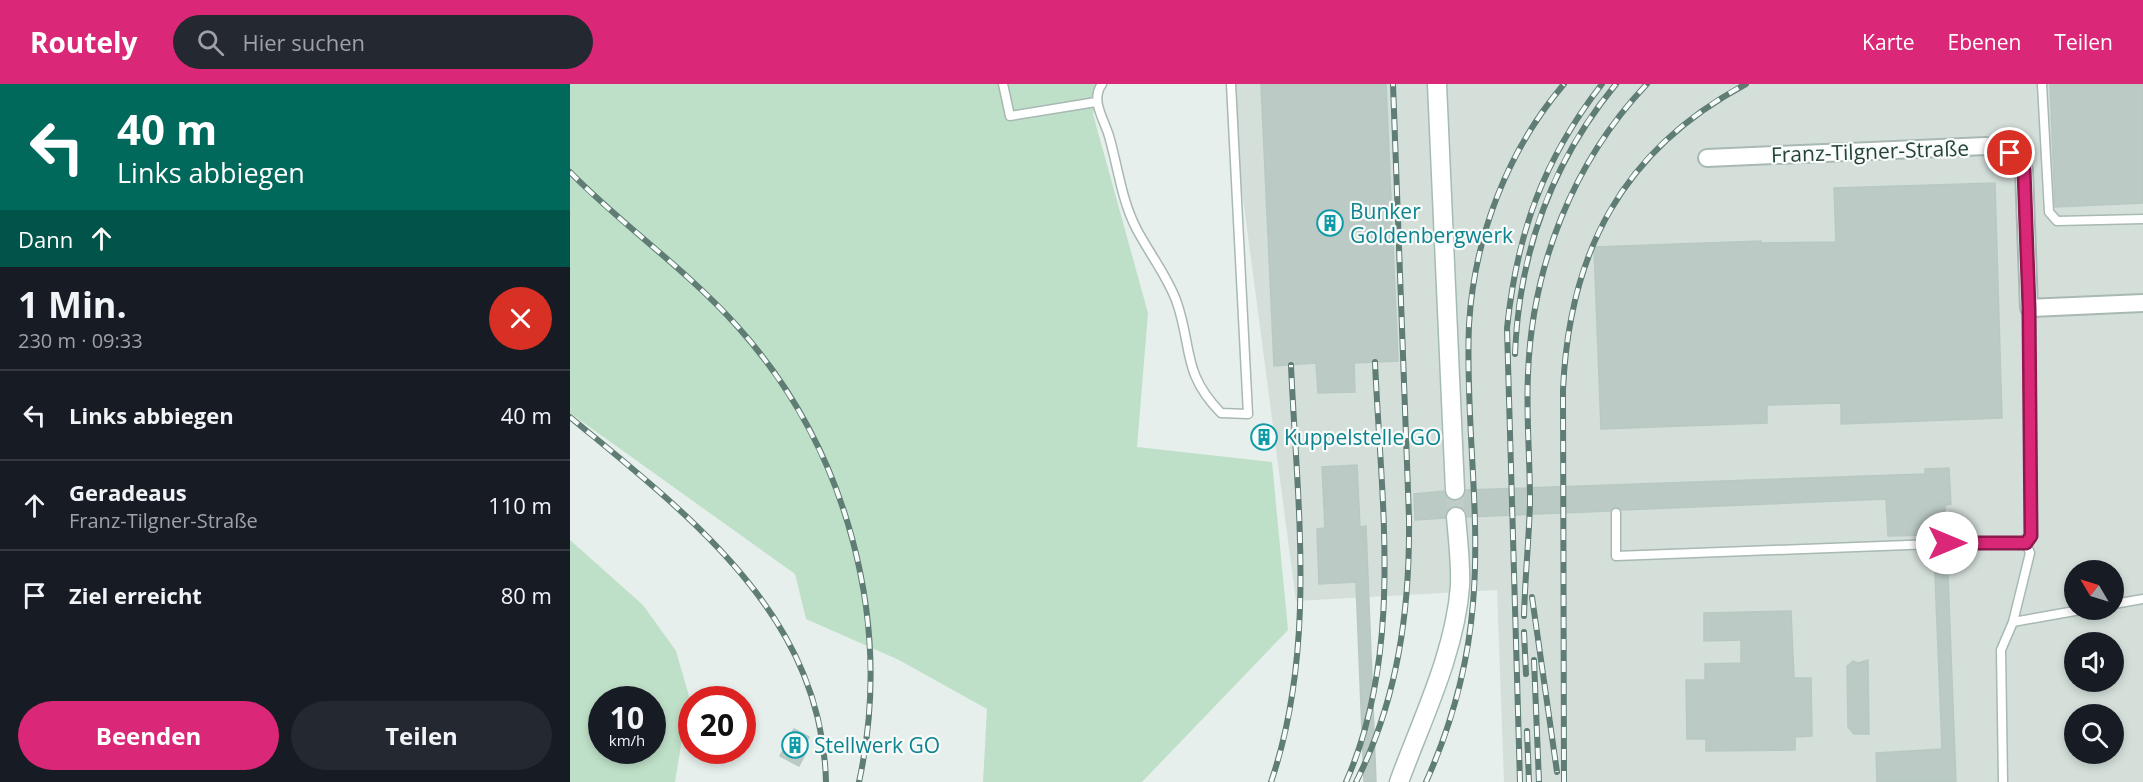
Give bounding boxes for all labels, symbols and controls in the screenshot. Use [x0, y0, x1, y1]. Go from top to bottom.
search box [173, 15, 593, 69]
text: Routely [30, 23, 137, 61]
icon: search [194, 26, 227, 59]
text: Hier suchen [242, 27, 365, 57]
text: Karte [1862, 28, 1915, 56]
text: Ebenen [1948, 28, 2021, 56]
text: Teilen [2054, 28, 2113, 56]
text: 40 m [117, 100, 217, 157]
icon: left [18, 108, 96, 186]
pin [1984, 127, 2035, 178]
street label: Franz-Tilgner-Straße [1770, 134, 1970, 168]
icon: arrive [1993, 136, 2026, 169]
text: Links abbiegen [117, 154, 305, 191]
place label: Bunker Goldenbergwerk [1350, 197, 1513, 249]
building icon: Bunker Goldenbergwerk [1315, 208, 1345, 238]
icon: ahead [85, 222, 118, 255]
text: Dann [18, 224, 73, 254]
text: 1 Min. [18, 280, 127, 329]
button: close [489, 287, 552, 350]
text: 230 m · 09:33 [18, 327, 143, 354]
icon: left [18, 399, 51, 432]
text: Links abbiegen [69, 400, 234, 430]
text: 40 m [501, 400, 552, 430]
building icon: Kuppelstelle GO [1249, 422, 1279, 452]
place label: Kuppelstelle GO [1284, 423, 1441, 451]
text: Geradeaus [69, 477, 187, 507]
icon: ahead [18, 489, 51, 522]
text: 110 m [488, 490, 552, 520]
text: Franz-Tilgner-Straße [69, 507, 258, 534]
position arrow [1915, 511, 1979, 575]
north arrow [2064, 560, 2124, 620]
map controls [2064, 560, 2124, 764]
icon: arrive [18, 579, 51, 612]
text: Ziel erreicht [69, 580, 202, 610]
text: 80 m [501, 580, 552, 610]
button: sound [2064, 632, 2124, 692]
speed limit sign: 20 [678, 686, 756, 764]
text: 10 [610, 697, 644, 738]
button: Beenden [18, 701, 279, 770]
button: Teilen [291, 701, 552, 770]
button: search [2064, 704, 2124, 764]
text: km/h [609, 730, 645, 750]
building icon: Stellwerk GO [780, 730, 810, 760]
place label: Stellwerk GO [814, 731, 940, 759]

